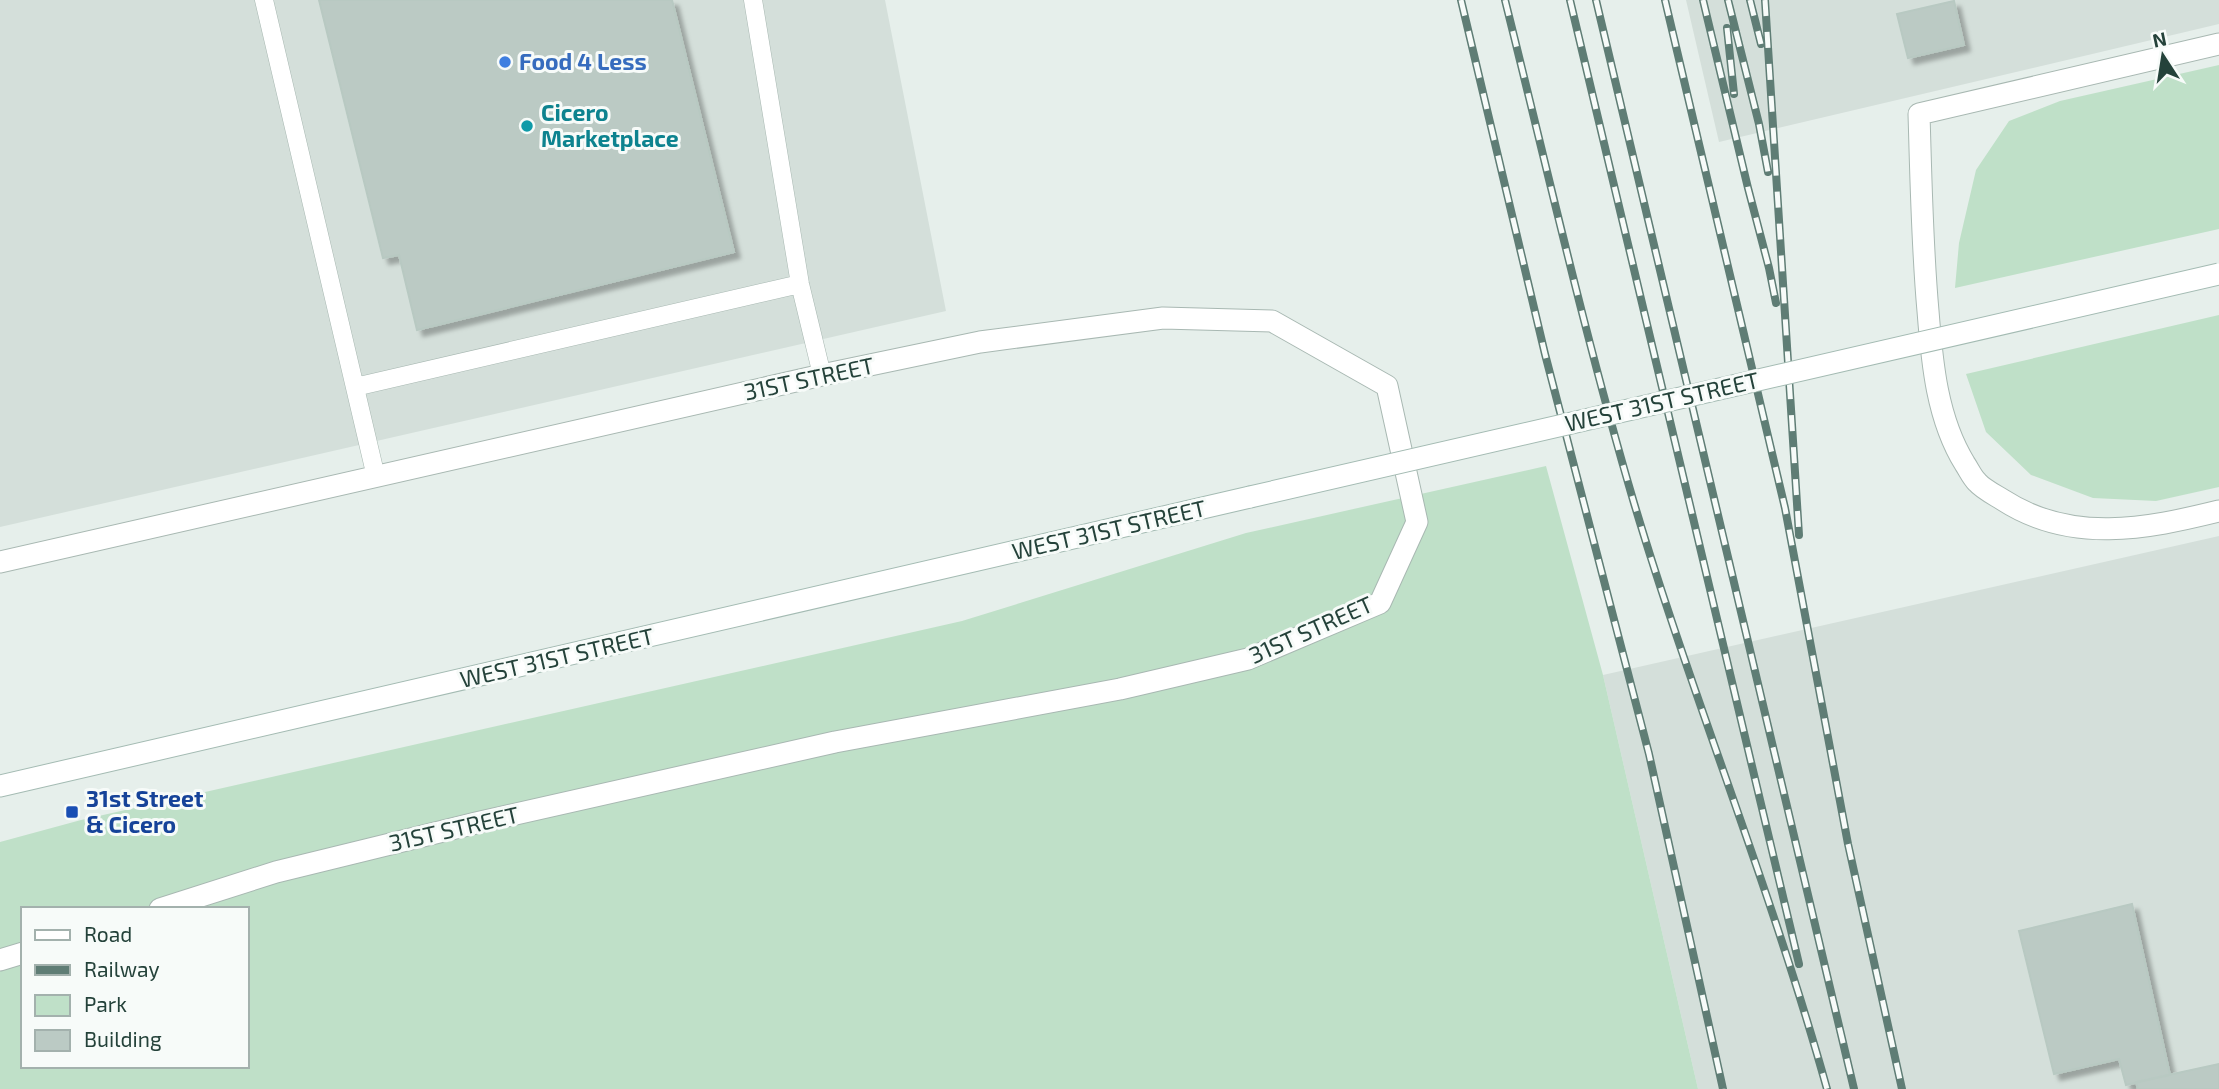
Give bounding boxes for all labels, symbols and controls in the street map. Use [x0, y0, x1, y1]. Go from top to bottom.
north arrow [2128, 21, 2198, 91]
text: N [2150, 26, 2168, 52]
place label: Food 4 Less [519, 47, 647, 75]
marker: Food 4 Less [497, 54, 513, 70]
place label: Cicero Marketplace [541, 98, 679, 152]
marker: Cicero Marketplace [519, 118, 535, 134]
street label: 31ST STREET [741, 351, 876, 405]
street label: WEST 31ST STREET [1562, 365, 1761, 437]
street label: WEST 31ST STREET [1009, 493, 1208, 565]
street label: 31ST STREET [1244, 589, 1377, 669]
street label: WEST 31ST STREET [457, 621, 656, 693]
place label: 31st Street & Cicero [86, 784, 203, 838]
street label: 31ST STREET [386, 799, 521, 857]
marker: 31st Street & Cicero [64, 804, 80, 820]
legend [21, 907, 248, 1068]
text: Road [84, 921, 132, 946]
text: Railway [84, 956, 160, 981]
text: Park [84, 991, 127, 1016]
text: Building [84, 1026, 162, 1051]

